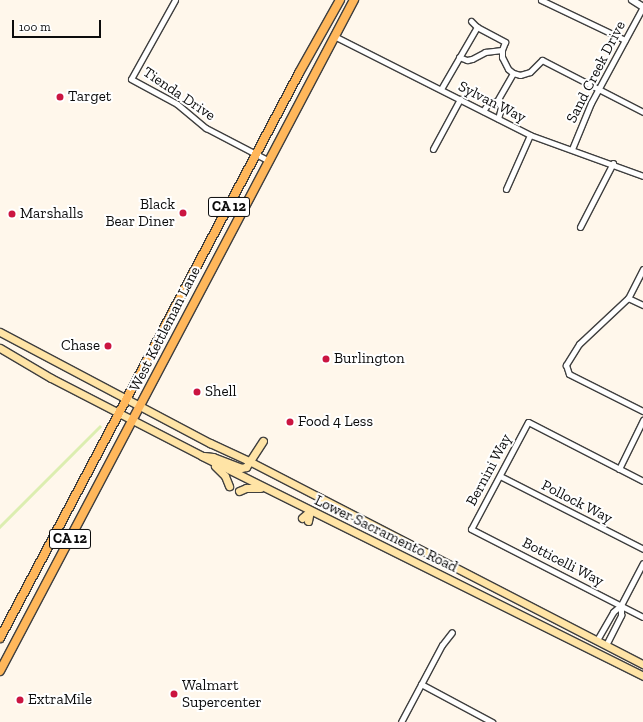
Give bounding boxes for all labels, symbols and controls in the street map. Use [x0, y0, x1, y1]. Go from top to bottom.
scale bar [14, 12, 103, 38]
street label: Sand Creek Drive [563, 18, 629, 126]
text: 100 m [19, 20, 51, 34]
street label: Tienda Drive [139, 63, 219, 125]
street label: Sylvan Way [455, 77, 529, 127]
place label: Target [68, 88, 111, 106]
marker: Target [55, 92, 65, 102]
place label: Black Bear Diner [105, 195, 175, 230]
road number: CA 12 [207, 195, 251, 219]
place label: Marshalls [20, 205, 83, 223]
marker: Black Bear Diner [178, 208, 188, 218]
marker: Marshalls [7, 209, 17, 219]
street label: West Kettleman Lane [126, 264, 204, 394]
place label: Chase [61, 337, 100, 355]
marker: Chase [103, 341, 113, 351]
place label: Burlington [334, 350, 405, 368]
marker: Burlington [321, 354, 331, 364]
place label: Shell [205, 383, 236, 401]
marker: Shell [192, 387, 202, 397]
place label: Food 4 Less [298, 413, 373, 431]
marker: Food 4 Less [285, 417, 295, 427]
street label: Bernini Way [462, 431, 516, 509]
street label: Pollock Way [538, 476, 616, 528]
street label: Lower Sacramento Road [311, 491, 461, 577]
road number: CA 12 [48, 527, 92, 551]
street label: Botticelli Way [519, 534, 607, 590]
place label: Walmart Supercenter [182, 676, 261, 711]
marker: Walmart Supercenter [169, 689, 179, 699]
place label: ExtraMile [28, 691, 92, 709]
marker: ExtraMile [15, 695, 25, 705]

